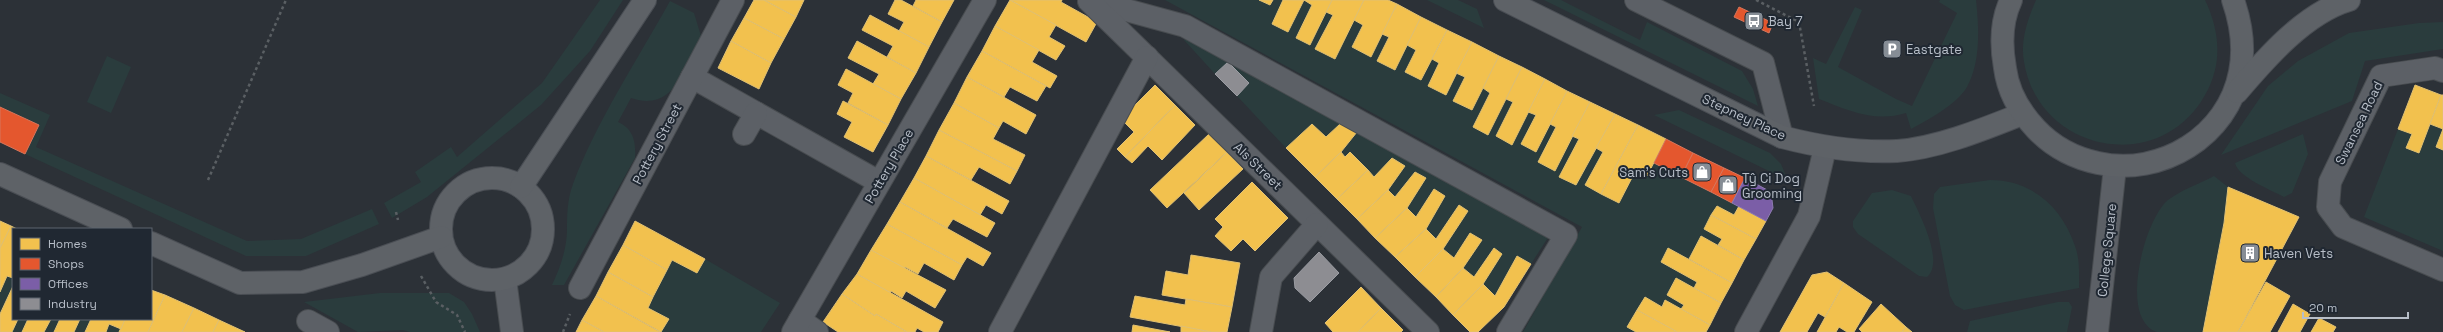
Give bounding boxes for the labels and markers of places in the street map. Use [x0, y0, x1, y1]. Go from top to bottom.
bus stop icon: Bay 7 [1743, 10, 1765, 32]
place label: Bay 7 [1768, 13, 1803, 30]
parking icon: Eastgate [1881, 38, 1903, 60]
place label: Eastgate [1906, 41, 1962, 58]
shop icon: Sam's Cuts [1691, 161, 1713, 183]
place label: Sam's Cuts [1619, 164, 1688, 181]
place label: Tŷ Ci Dog Grooming [1742, 170, 1802, 202]
shop icon: Tŷ Ci Dog Grooming [1717, 174, 1739, 196]
building icon: Haven Vets [2239, 242, 2261, 264]
place label: Haven Vets [2264, 245, 2333, 262]

